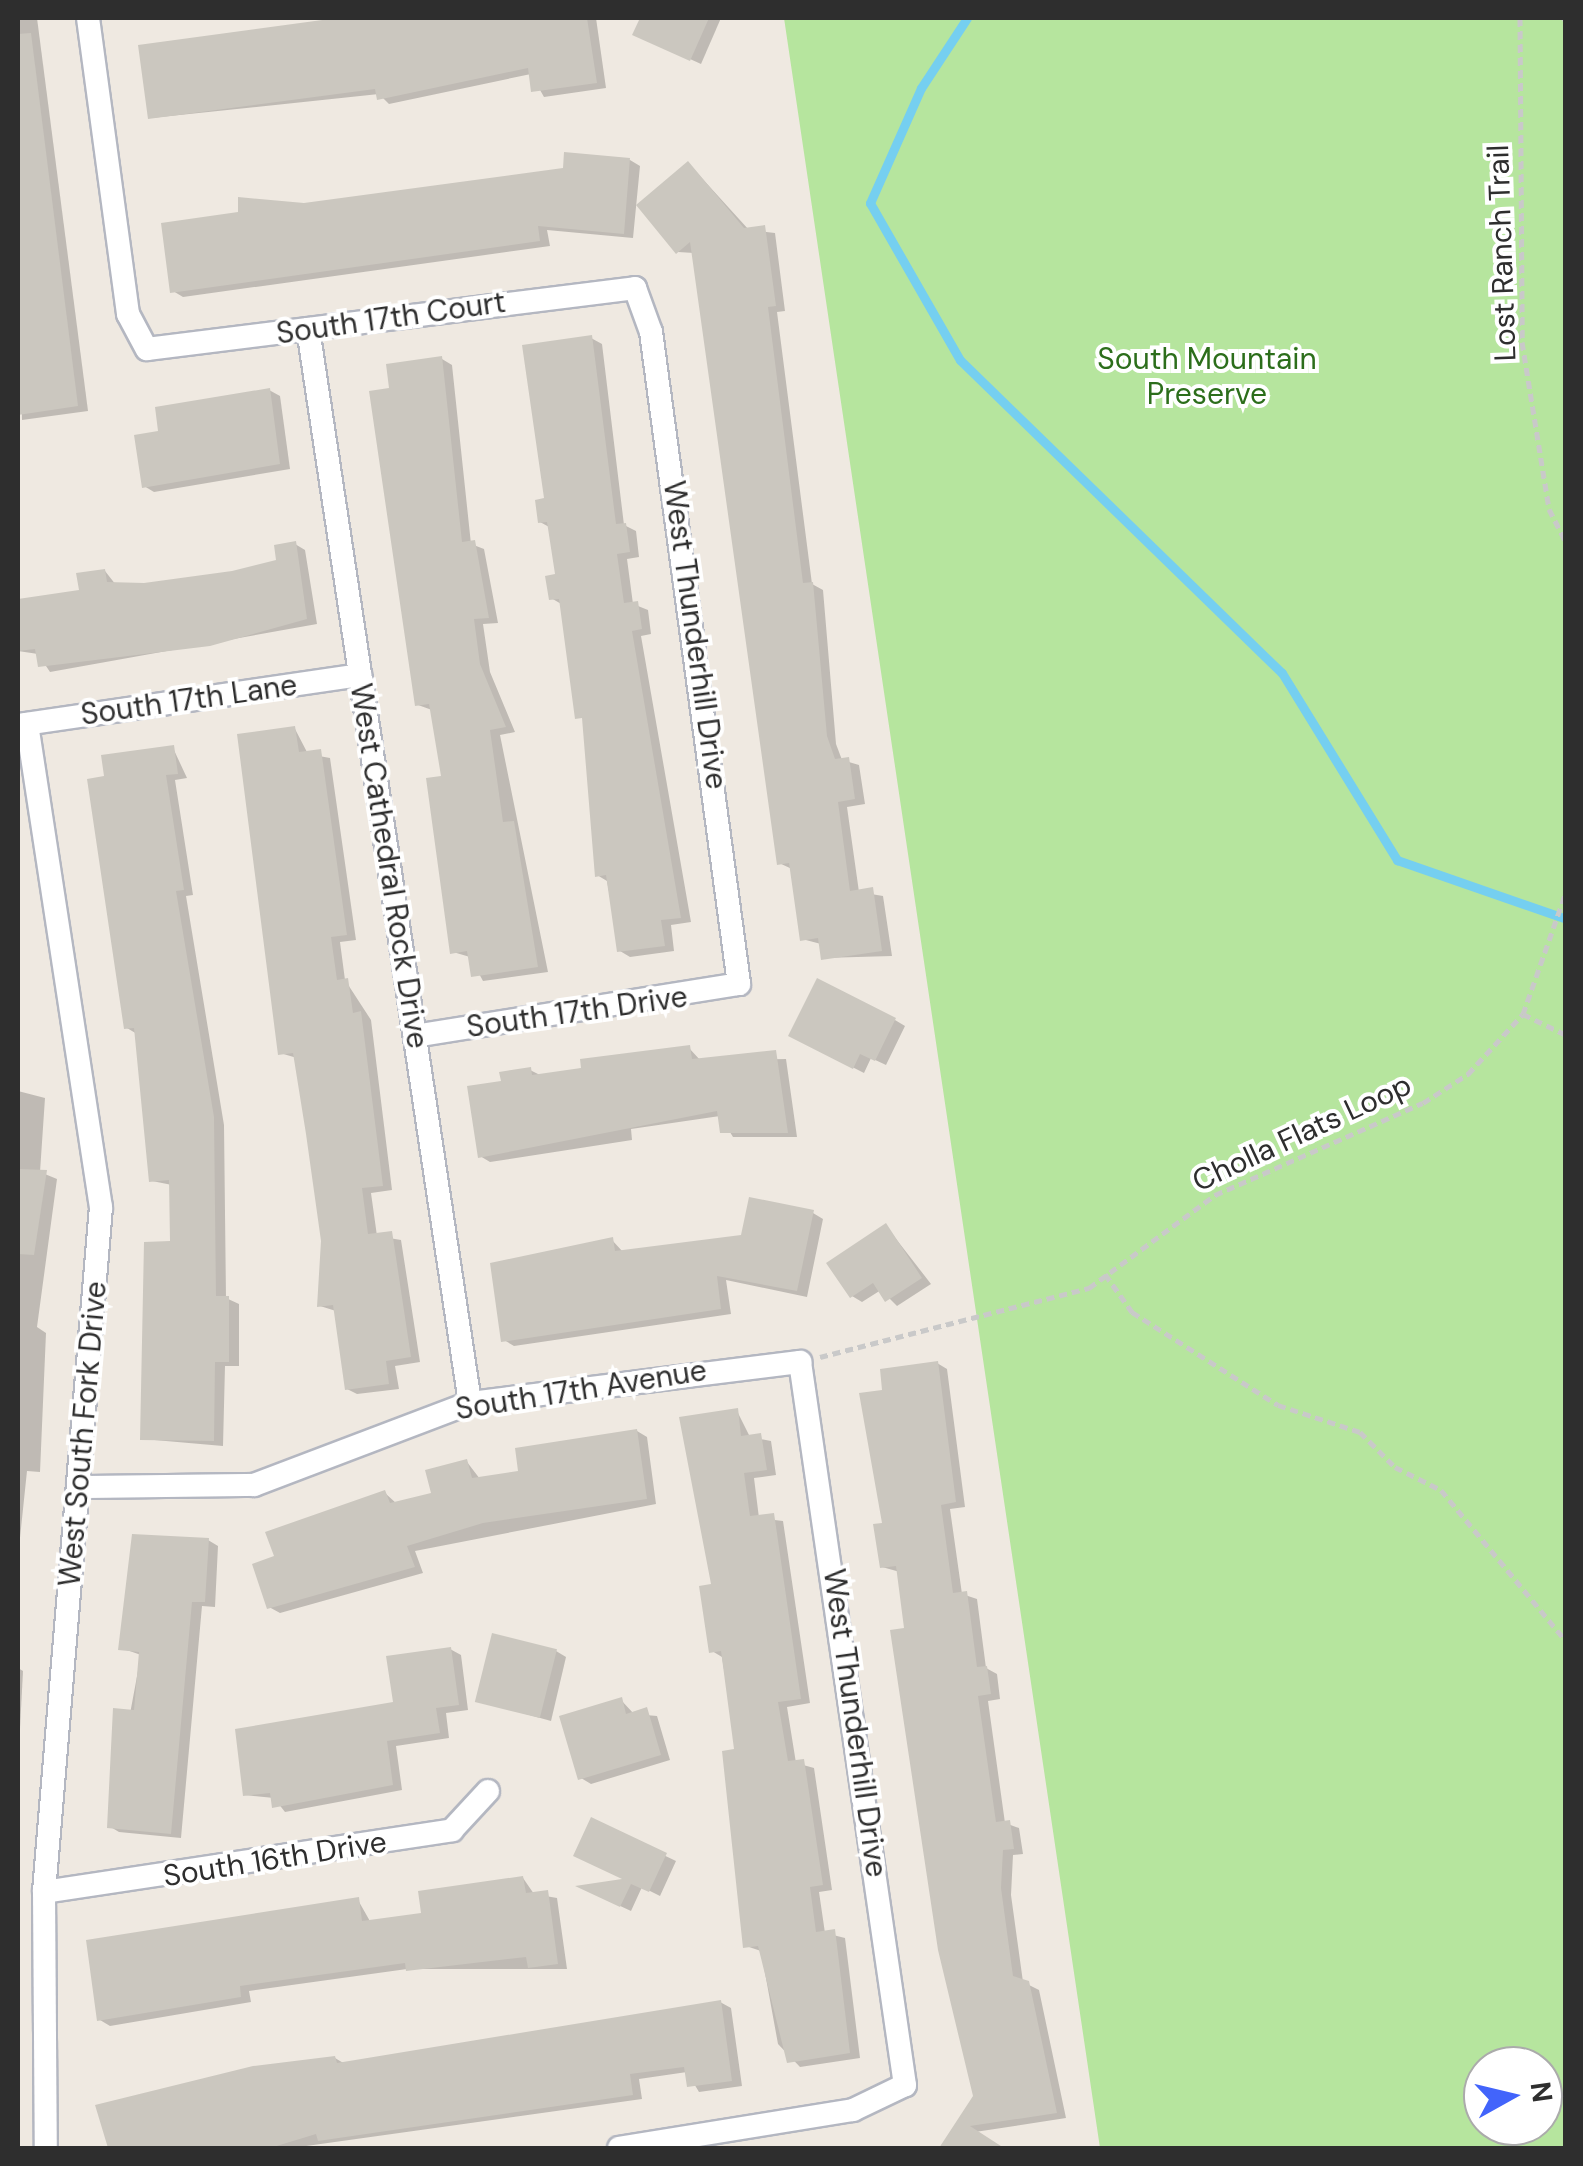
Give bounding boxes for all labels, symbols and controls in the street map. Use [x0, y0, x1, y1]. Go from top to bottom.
street label: Lost Ranch Trail [1480, 144, 1524, 362]
street label: South 17th Court [274, 284, 508, 352]
park label: South Mountain Preserve [1097, 341, 1317, 412]
street label: West Thunderhill Drive [656, 479, 734, 791]
street label: South 17th Lane [78, 667, 300, 733]
street label: West Cathedral Rock Drive [342, 681, 436, 1051]
street label: South 17th Drive [464, 979, 690, 1045]
street label: Cholla Flats Loop [1187, 1067, 1417, 1199]
street label: West South Fork Drive [52, 1280, 114, 1588]
street label: South 17th Avenue [453, 1352, 709, 1428]
street label: West Thunderhill Drive [816, 1567, 894, 1879]
street label: South 16th Drive [161, 1824, 389, 1894]
north arrow [1463, 2046, 1563, 2146]
text: N [1521, 2079, 1561, 2105]

